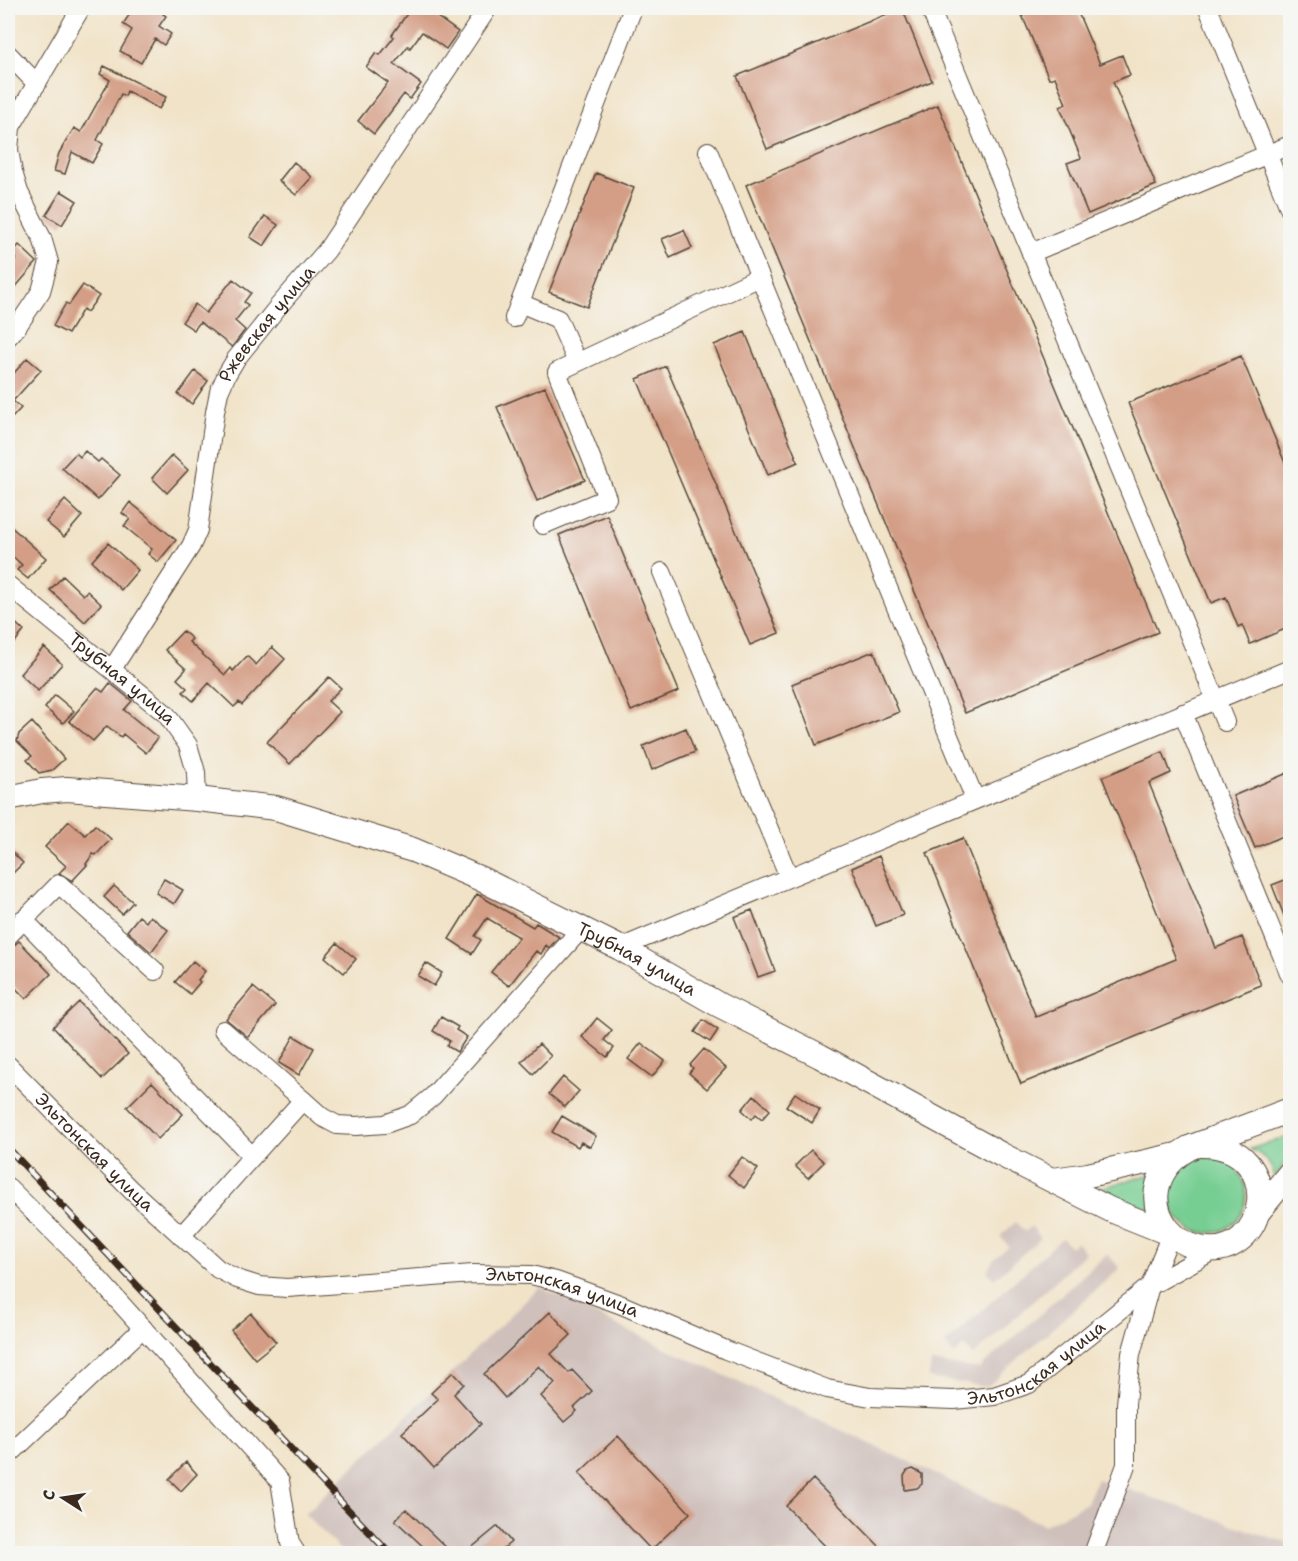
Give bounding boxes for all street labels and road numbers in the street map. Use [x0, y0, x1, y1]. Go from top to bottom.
street label: Ржевская улица [213, 260, 320, 386]
street label: Трубная улица [64, 627, 182, 729]
street label: Трубная улица [573, 917, 701, 1001]
street label: Эльтонская улица [30, 1088, 159, 1217]
street label: Эльтонская улица [485, 1262, 643, 1323]
street label: Эльтонская улица [966, 1315, 1110, 1411]

